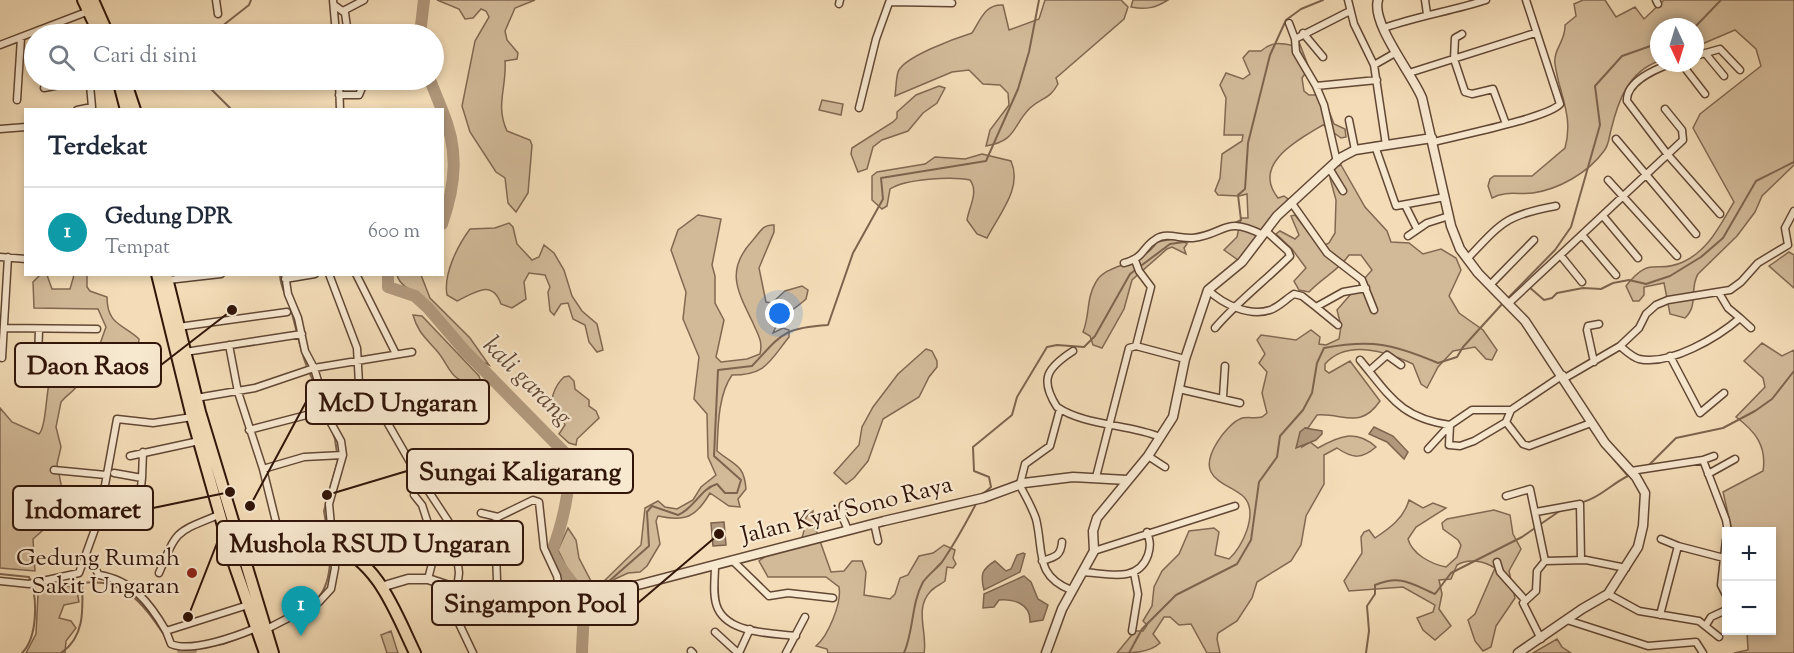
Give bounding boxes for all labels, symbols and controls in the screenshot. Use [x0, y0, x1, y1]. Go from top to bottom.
north arrow [1650, 18, 1704, 72]
search box [24, 24, 444, 90]
icon: search [45, 41, 78, 74]
text: Cari di sini [93, 41, 197, 73]
text: Terdekat [48, 129, 147, 166]
text: Gedung DPR [105, 202, 232, 234]
text: 1 [64, 218, 71, 247]
text: 600 m [368, 218, 420, 247]
text: Tempat [105, 234, 170, 263]
your location [765, 299, 794, 328]
water label: kali garang [474, 329, 580, 435]
callout: Daon Raos [15, 343, 161, 387]
text: Daon Raos [27, 349, 149, 386]
callout: McD Ungaran [306, 380, 489, 424]
text: McD Ungaran [318, 386, 478, 423]
callout: Sungai Kaligarang [407, 449, 633, 493]
text: Sungai Kaligarang [419, 455, 621, 492]
street label: Jalan Kyai Sono Raya [736, 468, 956, 554]
callout: Indomaret [13, 486, 153, 530]
text: Indomaret [25, 493, 141, 530]
callout: Mushola RSUD Ungaran [217, 521, 523, 565]
text: Mushola RSUD Ungaran [229, 527, 511, 564]
map controls [1722, 527, 1776, 635]
button: + [1722, 527, 1776, 581]
place label: Gedung Rumah Sakit Ungaran [16, 542, 180, 604]
marker: Gedung Rumah Sakit Ungaran [185, 566, 199, 580]
callout: Singampon Pool [432, 581, 638, 625]
button: − [1722, 581, 1776, 635]
pin: 1 [282, 586, 320, 636]
text: Singampon Pool [444, 587, 627, 624]

